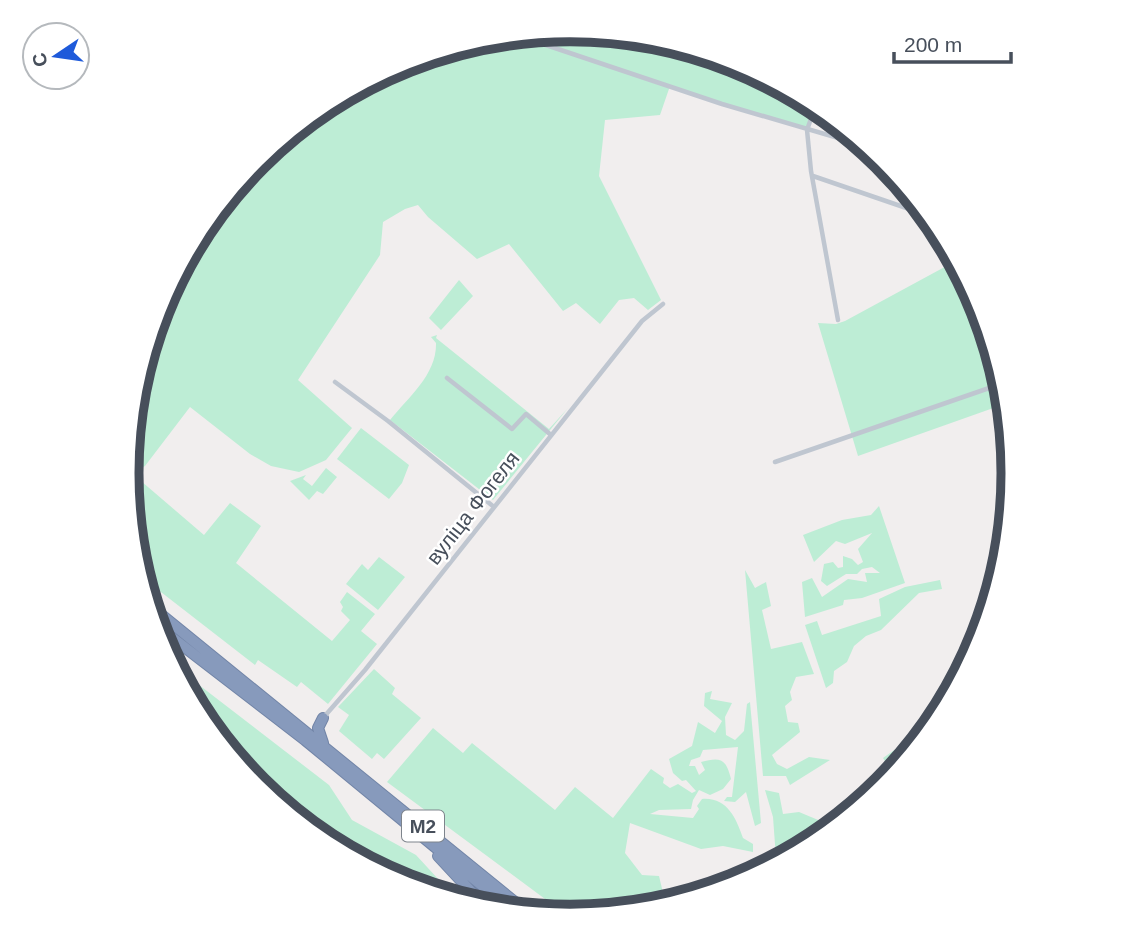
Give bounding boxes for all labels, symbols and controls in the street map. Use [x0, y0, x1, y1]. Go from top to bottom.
north arrow [21, 21, 91, 91]
scale bar [894, 21, 1011, 65]
text: 200 m [904, 33, 962, 56]
text: С [28, 50, 52, 69]
street label: вуліца Фогеля [421, 447, 524, 569]
road number: М2 [402, 810, 444, 842]

